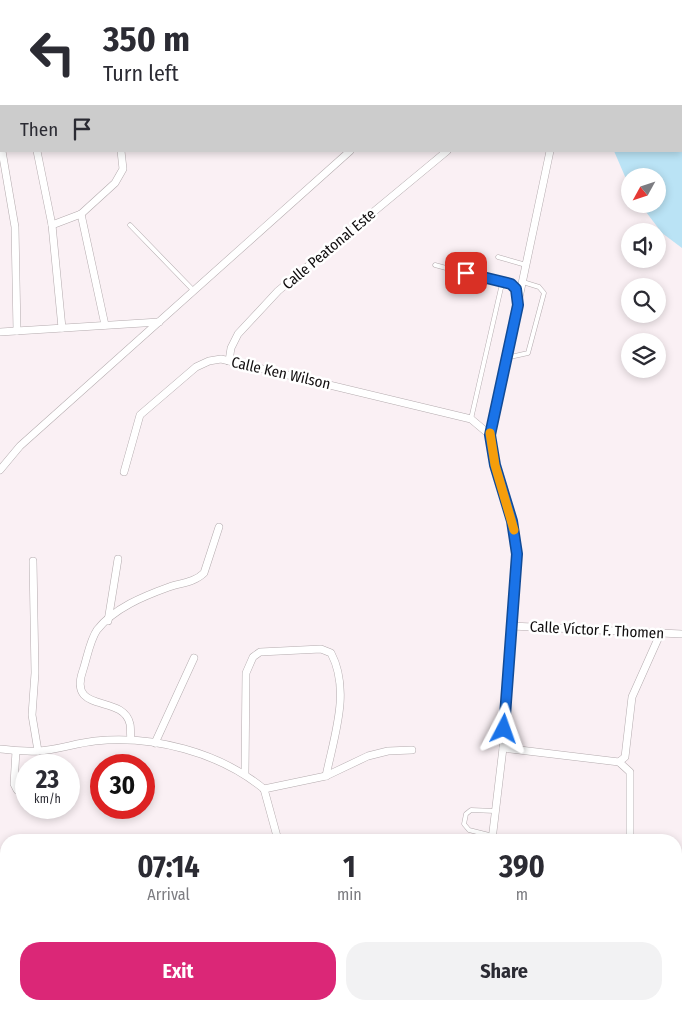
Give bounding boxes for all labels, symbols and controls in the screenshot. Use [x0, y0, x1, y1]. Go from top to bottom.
text: 350 m [103, 18, 190, 60]
icon: left [20, 20, 85, 85]
text: Turn left [103, 60, 179, 87]
icon: arrive [68, 115, 96, 143]
text: Then [20, 118, 58, 141]
north arrow [621, 168, 666, 212]
map controls [621, 168, 666, 378]
street label: Calle Peatonal Este [279, 205, 379, 293]
button: sound [621, 223, 666, 268]
pin [445, 252, 487, 294]
icon: arrive [452, 259, 480, 287]
button: search [621, 278, 666, 323]
button: layers [621, 333, 666, 378]
street label: Calle Ken Wilson [230, 353, 332, 393]
street label: Calle Víctor F. Thomen [529, 617, 665, 643]
position arrow [477, 702, 529, 754]
speed limit sign: 30 [90, 754, 155, 819]
text: 23 [36, 765, 59, 795]
text: km/h [34, 792, 61, 806]
text: 07:14 [137, 849, 200, 885]
text: 1 [343, 849, 356, 885]
text: 390 [499, 849, 545, 885]
text: Arrival [147, 885, 190, 904]
text: min [337, 885, 362, 904]
text: m [516, 885, 528, 904]
button: Exit [20, 942, 336, 1000]
button: Share [346, 942, 662, 1000]

